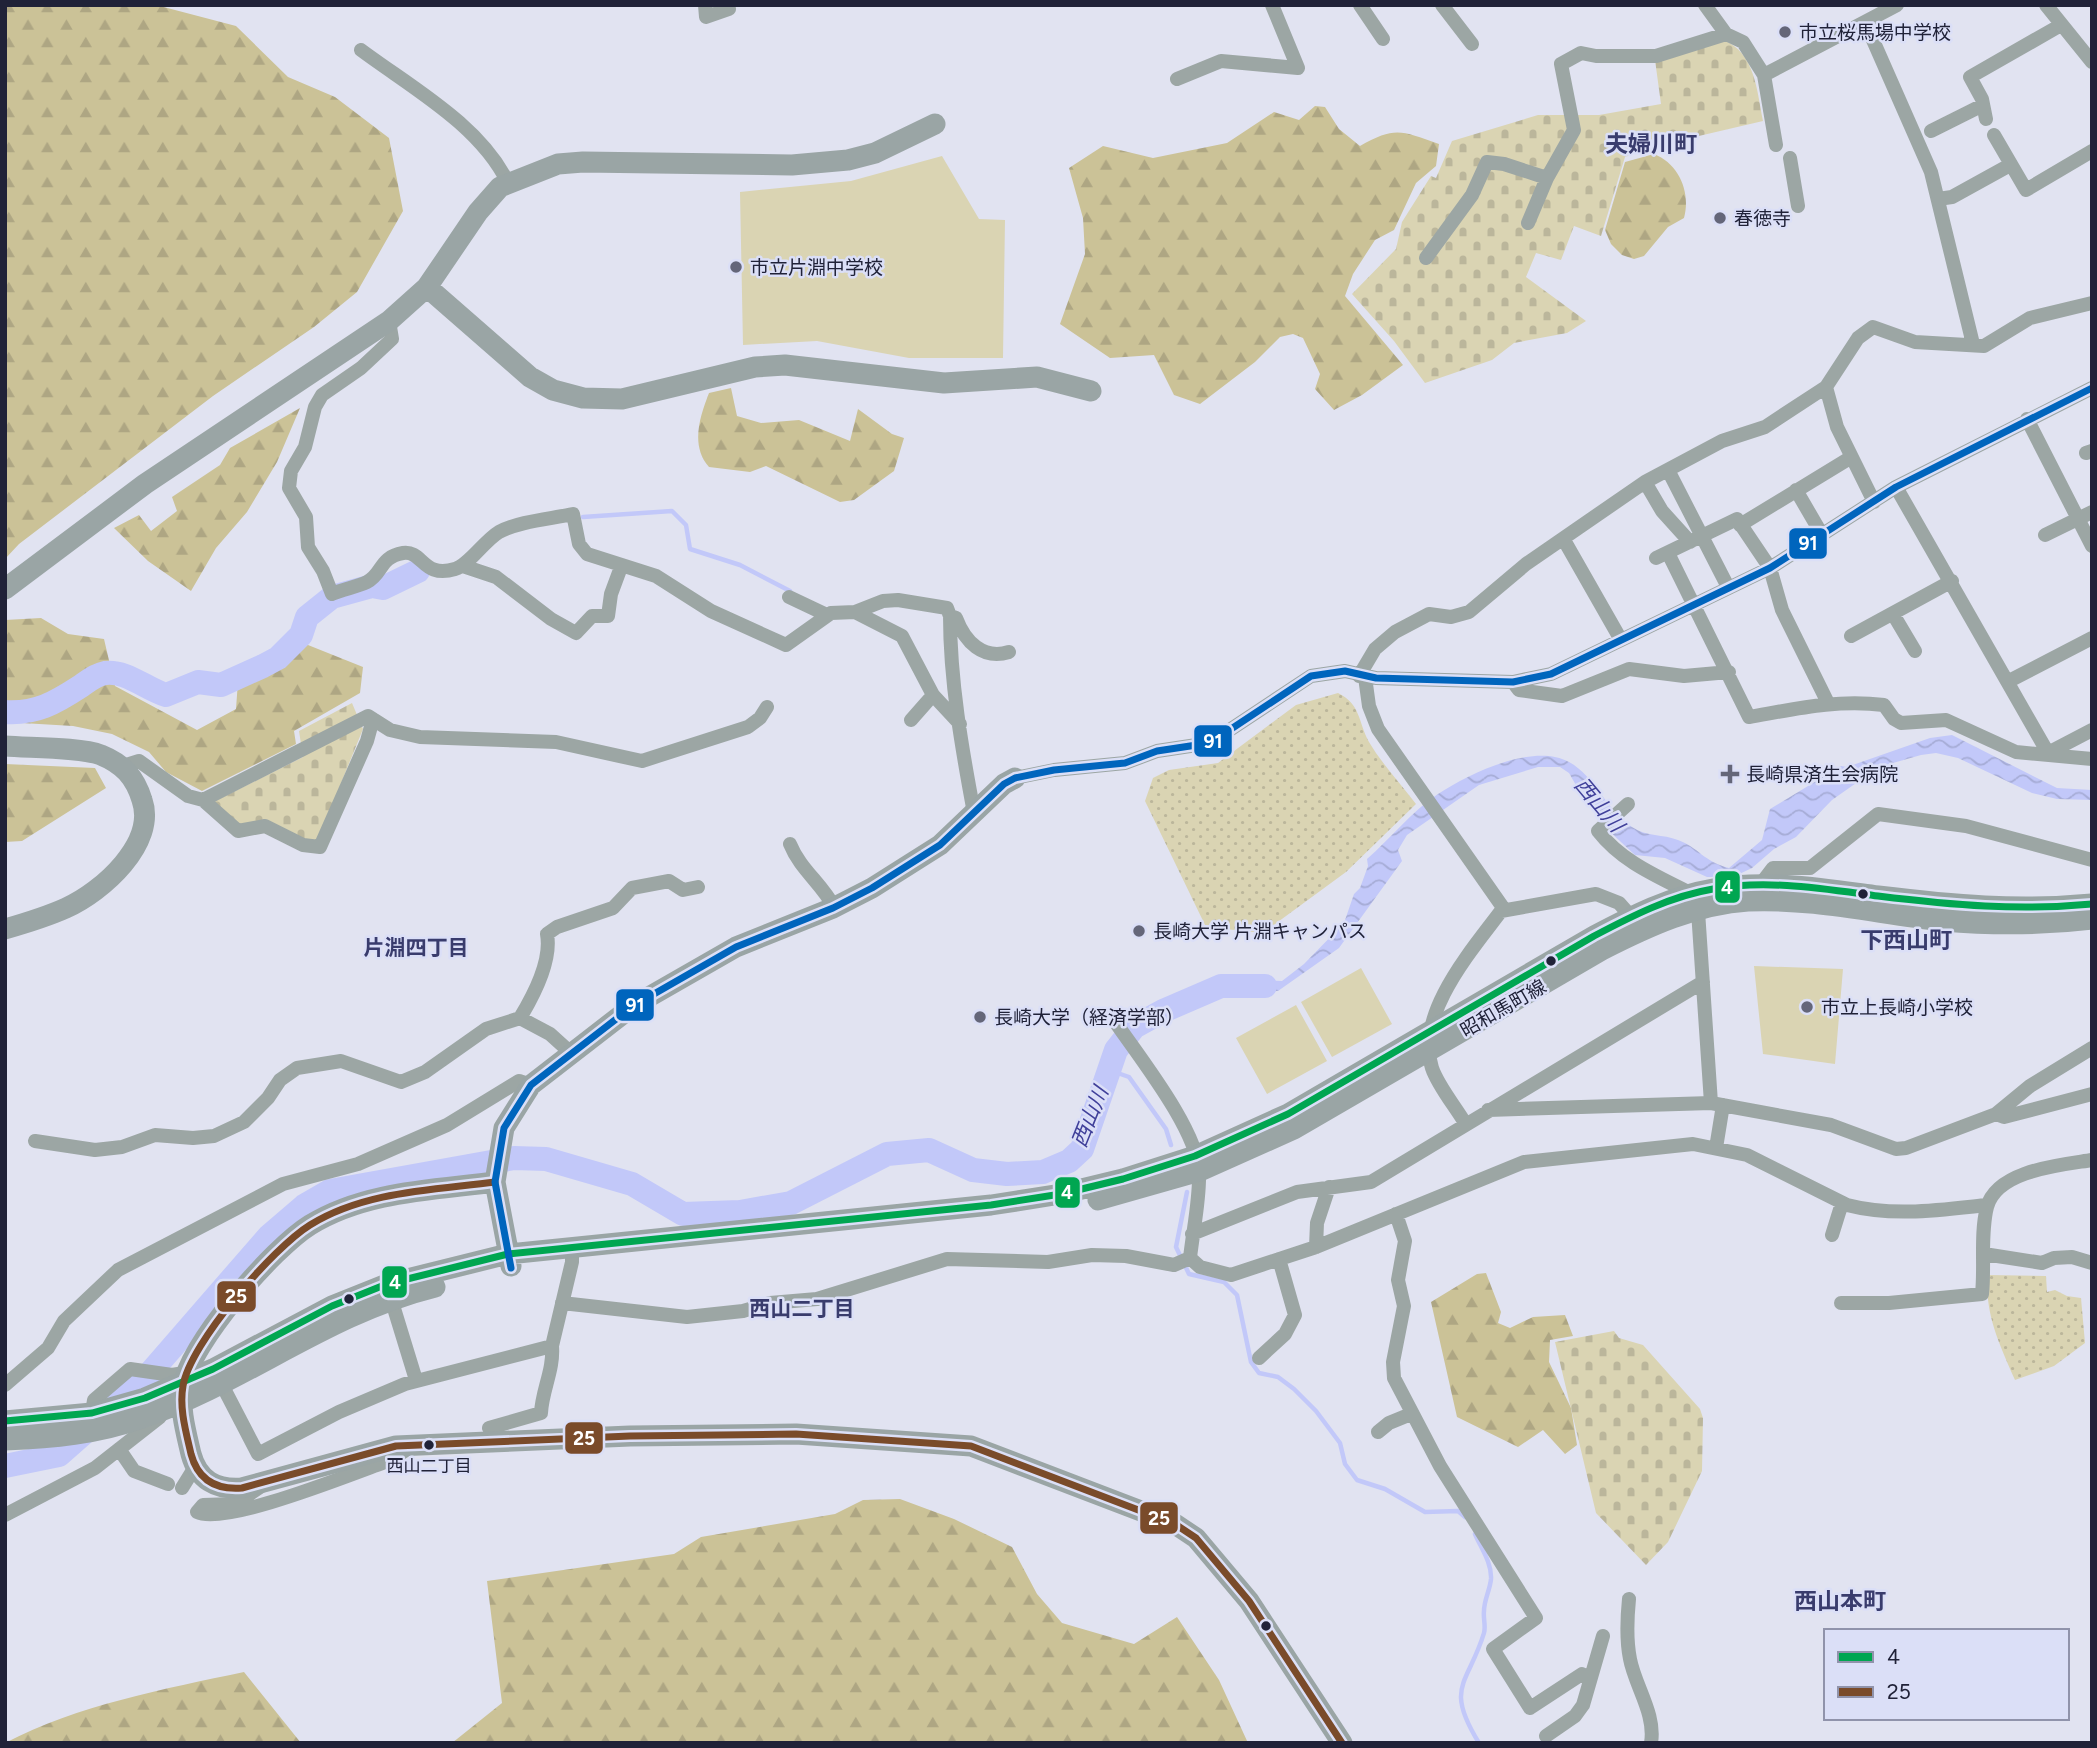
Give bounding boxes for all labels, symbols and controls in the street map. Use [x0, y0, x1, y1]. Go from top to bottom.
place label: 市立桜馬場中学校 [1799, 21, 1951, 44]
marker: 市立桜馬場中学校 [1777, 24, 1793, 40]
district label: 夫婦川町 [1605, 130, 1697, 158]
place label: 春徳寺 [1734, 207, 1791, 230]
marker: 春徳寺 [1712, 210, 1728, 226]
place label: 市立片淵中学校 [750, 256, 883, 279]
marker: 市立片淵中学校 [728, 259, 744, 275]
line badge: 91 [1788, 527, 1828, 560]
text: 91 [1798, 532, 1818, 555]
line badge: 91 [1193, 724, 1233, 758]
text: 91 [1203, 730, 1223, 753]
place label: 長崎県済生会病院 [1746, 763, 1898, 786]
marker: 長崎県済生会病院 [1720, 764, 1740, 784]
water label: 西山川 [1570, 773, 1630, 838]
line badge: 4 [1714, 870, 1741, 904]
text: 4 [1721, 876, 1733, 899]
unlabelled marker [1856, 887, 1870, 901]
place label: 長崎大学 片淵キャンパス [1153, 920, 1367, 943]
marker: 長崎大学 片淵キャンパス [1131, 923, 1147, 939]
district label: 下西山町 [1860, 926, 1952, 954]
district label: 片淵四丁目 [364, 935, 469, 960]
unlabelled marker [1544, 954, 1558, 968]
street label: 昭和馬町線 [1456, 975, 1550, 1042]
line badge: 91 [615, 988, 655, 1022]
text: 91 [625, 994, 645, 1017]
place label: 市立上長崎小学校 [1821, 996, 1973, 1019]
marker: 市立上長崎小学校 [1799, 999, 1815, 1015]
place label: 長崎大学（経済学部） [994, 1006, 1184, 1029]
marker: 長崎大学（経済学部） [972, 1009, 988, 1025]
water label: 西山川 [1066, 1081, 1114, 1151]
line badge: 4 [1054, 1176, 1081, 1209]
text: 4 [1061, 1181, 1073, 1204]
line badge: 4 [381, 1265, 408, 1299]
text: 4 [389, 1271, 401, 1294]
line badge: 25 [216, 1280, 257, 1313]
text: 25 [225, 1285, 247, 1308]
unlabelled marker [342, 1292, 356, 1306]
district label: 西山二丁目 [750, 1296, 855, 1321]
line badge: 25 [564, 1421, 604, 1455]
text: 25 [573, 1427, 595, 1450]
marker: 西山二丁目 [422, 1438, 436, 1452]
place label: 西山二丁目 [387, 1456, 472, 1476]
line badge: 25 [1139, 1501, 1179, 1535]
text: 25 [1148, 1507, 1170, 1530]
district label: 西山本町 [1794, 1587, 1886, 1615]
unlabelled marker [1259, 1619, 1273, 1633]
legend [1824, 1629, 2069, 1720]
text: 4 [1887, 1644, 1900, 1669]
text: 25 [1887, 1679, 1911, 1704]

